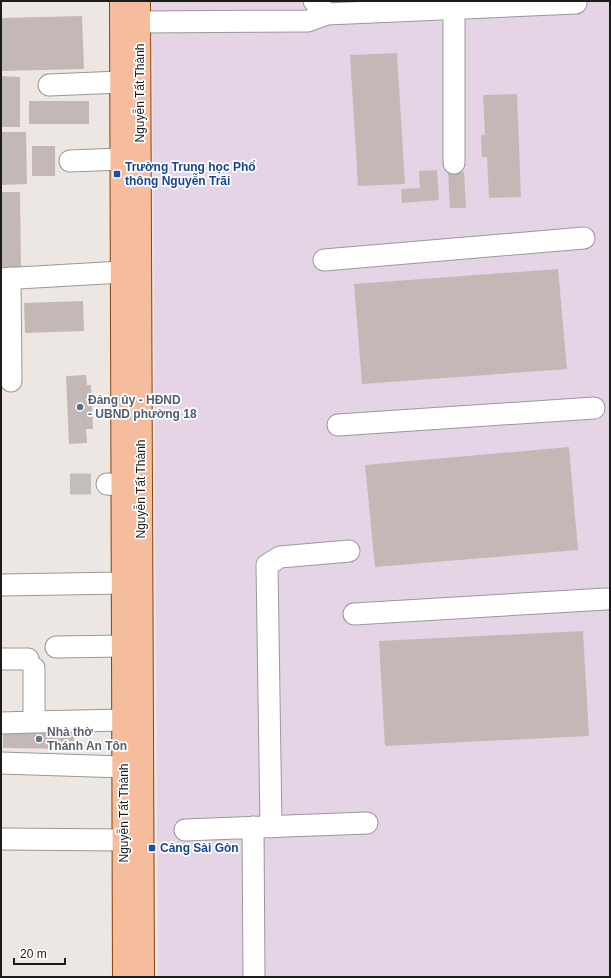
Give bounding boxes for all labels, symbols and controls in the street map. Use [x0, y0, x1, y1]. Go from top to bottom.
street label: Nguyễn Tất Thành [132, 44, 147, 142]
place label: Trường Trung học Phổ thông Nguyễn Trãi [125, 160, 256, 188]
marker: Trường Trung học Phổ thông Nguyễn Trãi [112, 169, 122, 179]
place label: Đảng ủy - HĐND - UBND phường 18 [88, 393, 197, 421]
marker: Đảng ủy - HĐND - UBND phường 18 [75, 402, 85, 412]
street label: Nguyễn Tất Thành [133, 440, 148, 538]
place label: Nhà thờ Thánh An Tôn [47, 725, 127, 753]
marker: Nhà thờ Thánh An Tôn [34, 734, 44, 744]
street label: Nguyễn Tất Thành [116, 764, 131, 862]
place label: Cảng Sài Gòn [160, 841, 239, 855]
marker: Cảng Sài Gòn [147, 843, 157, 853]
scale bar [14, 940, 65, 966]
text: 20 m [20, 947, 47, 961]

